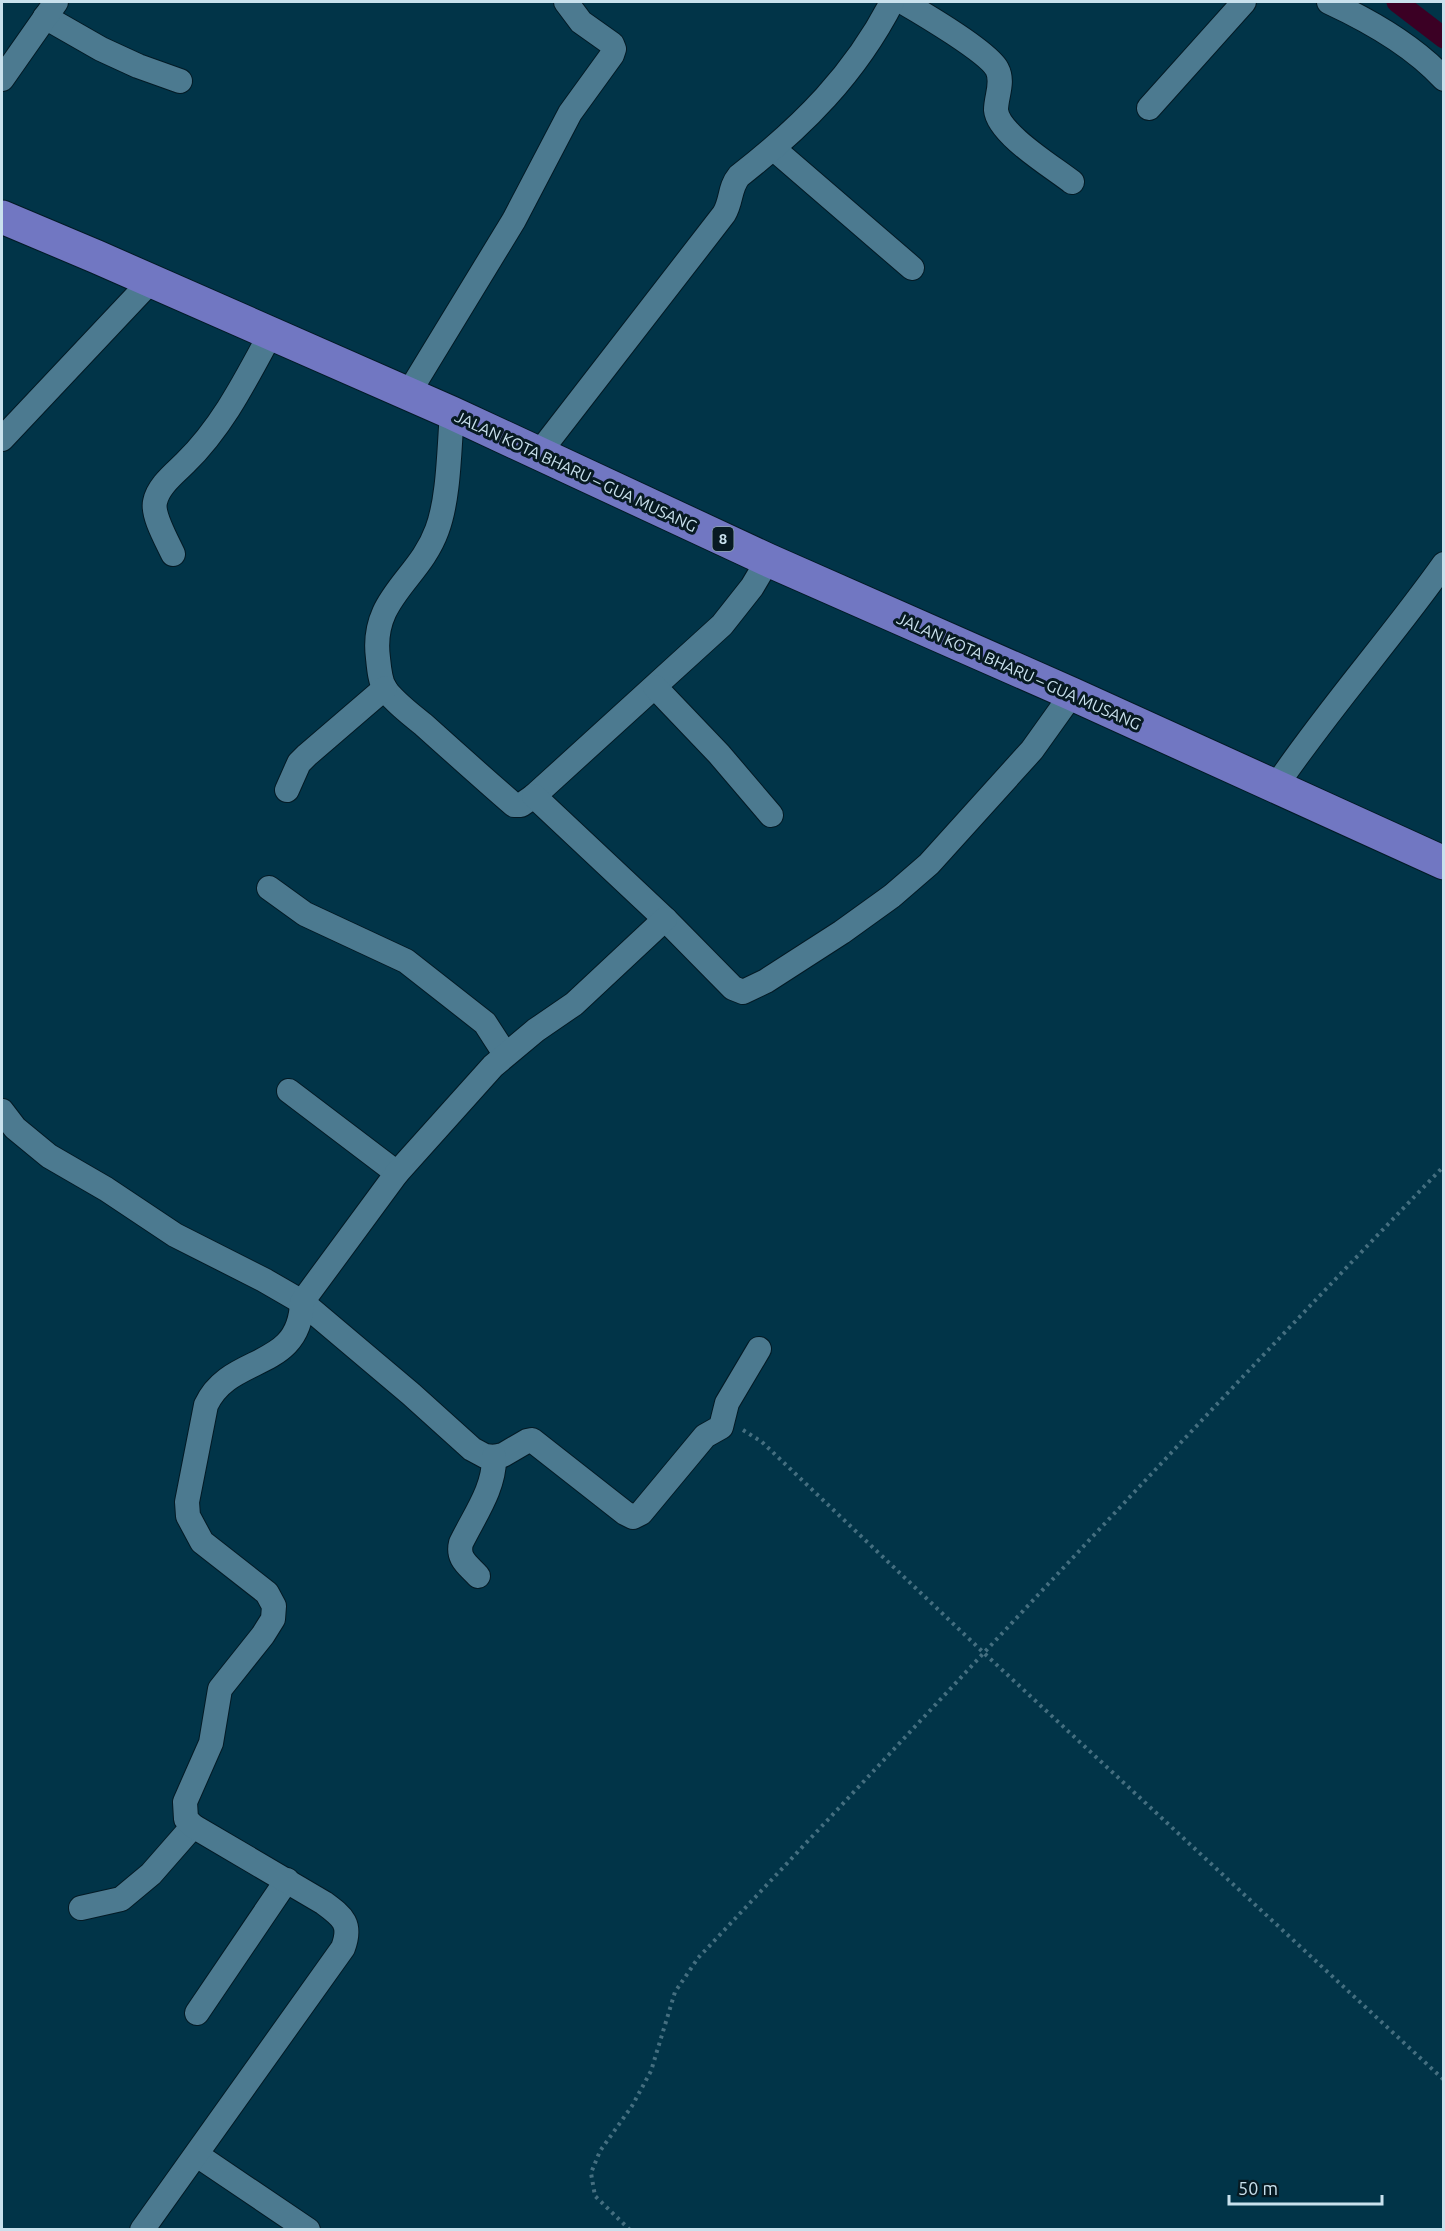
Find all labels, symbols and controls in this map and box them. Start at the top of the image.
street label: JALAN KOTA BHARU – GUA MUSANG [452,407,700,535]
road number: 8 [712,527,734,551]
street label: JALAN KOTA BHARU – GUA MUSANG [894,609,1144,733]
scale bar [1229,2168,1382,2206]
text: 50 m [1238,2178,1278,2198]

